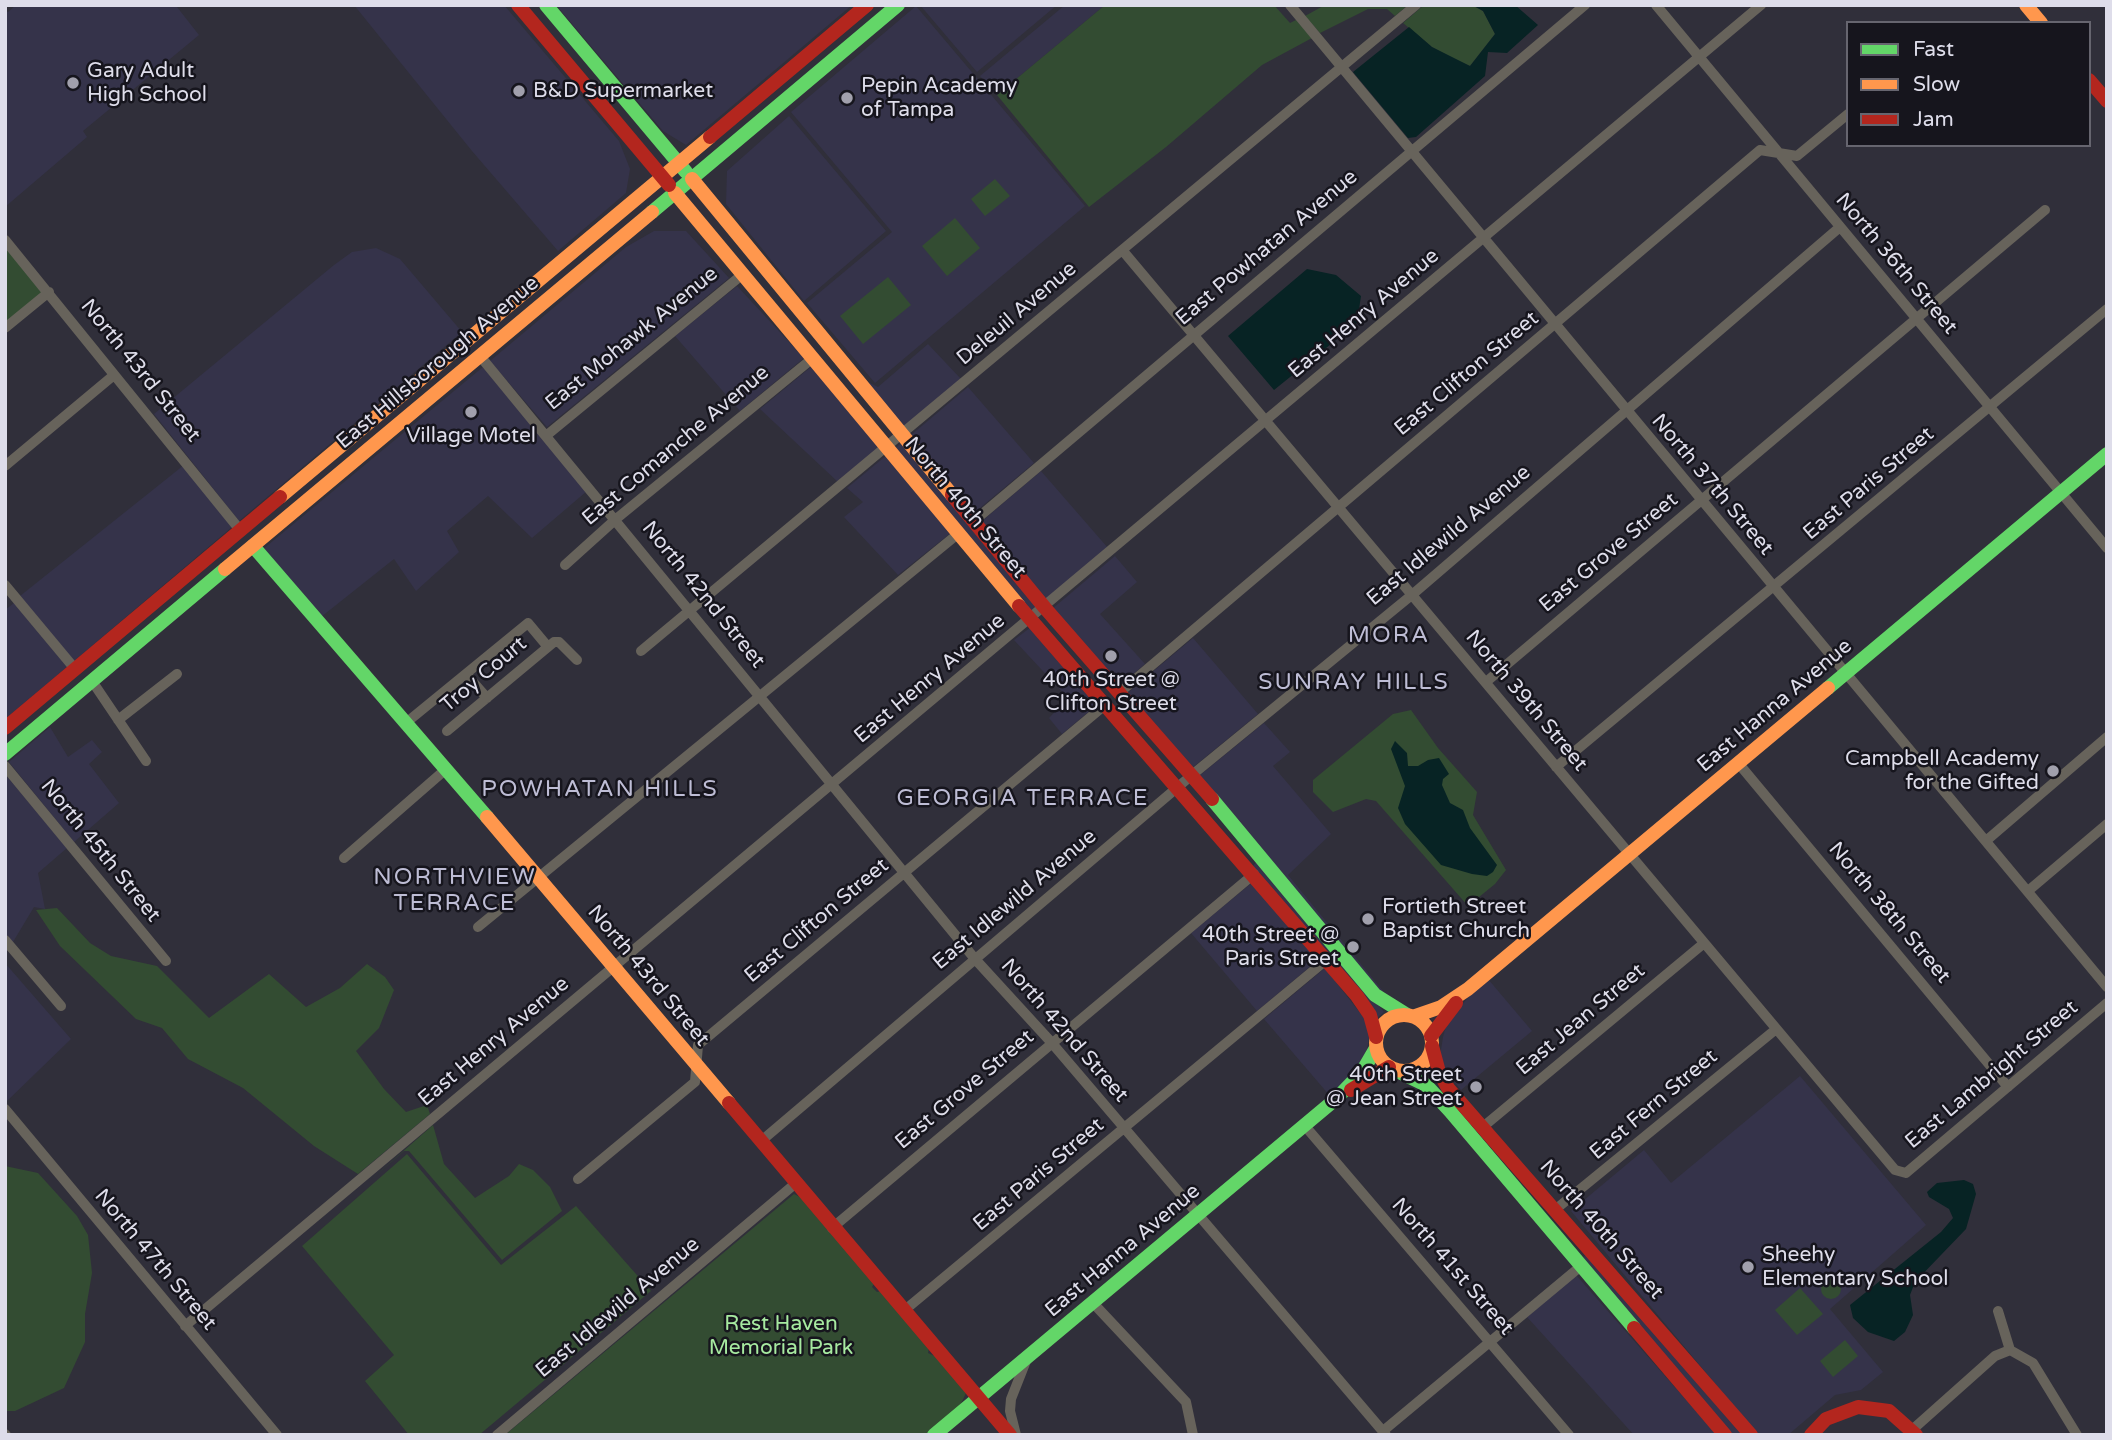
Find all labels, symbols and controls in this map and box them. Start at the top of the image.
legend [1846,21,2091,147]
text: Fast [1913,37,1954,62]
place label: Gary Adult High School [87,58,207,108]
text: Slow [1913,72,1960,97]
place label: Pepin Academy of Tampa [861,73,1017,123]
marker: Gary Adult High School [65,75,81,91]
place label: B&D Supermarket [533,78,713,104]
marker: B&D Supermarket [511,83,527,99]
marker: Pepin Academy of Tampa [839,90,855,106]
text: Jam [1913,107,1954,132]
street label: East Powhatan Avenue [1171,165,1363,331]
street label: North 36th Street [1830,188,1962,340]
street label: East Henry Avenue [1284,244,1444,384]
street label: Deleuil Avenue [952,257,1082,371]
street label: East Mohawk Avenue [541,262,723,416]
street label: East Hillsborough Avenue [332,271,544,455]
street label: North 43rd Street [75,294,205,448]
street label: East Clifton Street [1390,306,1544,442]
street label: East Comanche Avenue [578,361,774,531]
marker: Village Motel [463,404,479,420]
street label: North 37th Street [1646,409,1778,561]
street label: East Paris Street [1799,422,1939,546]
place label: Village Motel [406,423,536,449]
street label: North 40th Street [899,432,1031,584]
street label: East Idlewild Avenue [1362,460,1536,612]
street label: East Grove Street [1535,488,1683,618]
street label: North 42nd Street [636,517,770,673]
street label: East Henry Avenue [850,609,1010,749]
district label: MORA [1348,622,1430,650]
street label: North 39th Street [1460,625,1592,777]
street label: Troy Court [436,632,532,718]
street label: East Hanna Avenue [1693,634,1857,778]
marker: 40th Street @ Clifton Street [1103,648,1119,664]
place label: 40th Street @ Clifton Street [1043,667,1179,717]
district label: SUNRAY HILLS [1260,669,1448,697]
place label: Campbell Academy for the Gifted [1845,746,2039,796]
marker: Campbell Academy for the Gifted [2045,763,2061,779]
street label: North 45th Street [35,775,165,927]
district label: POWHATAN HILLS [483,776,717,804]
district label: GEORGIA TERRACE [898,785,1148,813]
street label: East Idlewild Avenue [928,824,1102,976]
street label: North 38th Street [1823,837,1955,989]
street label: East Clifton Street [740,853,894,989]
district label: NORTHVIEW TERRACE [374,864,536,918]
place label: Fortieth Street Baptist Church [1382,894,1530,944]
street label: North 43rd Street [582,900,714,1052]
marker: Fortieth Street Baptist Church [1360,911,1376,927]
place label: 40th Street @ Paris Street [1202,922,1339,972]
marker: 40th Street @ Paris Street [1345,939,1361,955]
street label: North 42nd Street [995,954,1133,1108]
street label: East Jean Street [1512,959,1650,1081]
street label: East Henry Avenue [414,972,574,1112]
street label: East Lambright Street [1901,995,2083,1155]
street label: East Grove Street [891,1025,1039,1155]
street label: East Fern Street [1585,1044,1723,1166]
place label: 40th Street @ Jean Street [1326,1062,1462,1112]
marker: 40th Street @ Jean Street [1468,1079,1484,1095]
street label: East Paris Street [969,1113,1109,1237]
street label: North 40th Street [1534,1155,1668,1305]
street label: East Hanna Avenue [1041,1179,1205,1323]
street label: North 47th Street [89,1184,221,1336]
street label: North 41st Street [1386,1193,1518,1341]
street label: East Idlewild Avenue [531,1232,705,1384]
place label: Sheehy Elementary School [1762,1242,1949,1292]
marker: Sheehy Elementary School [1740,1259,1756,1275]
park label: Rest Haven Memorial Park [709,1311,853,1361]

